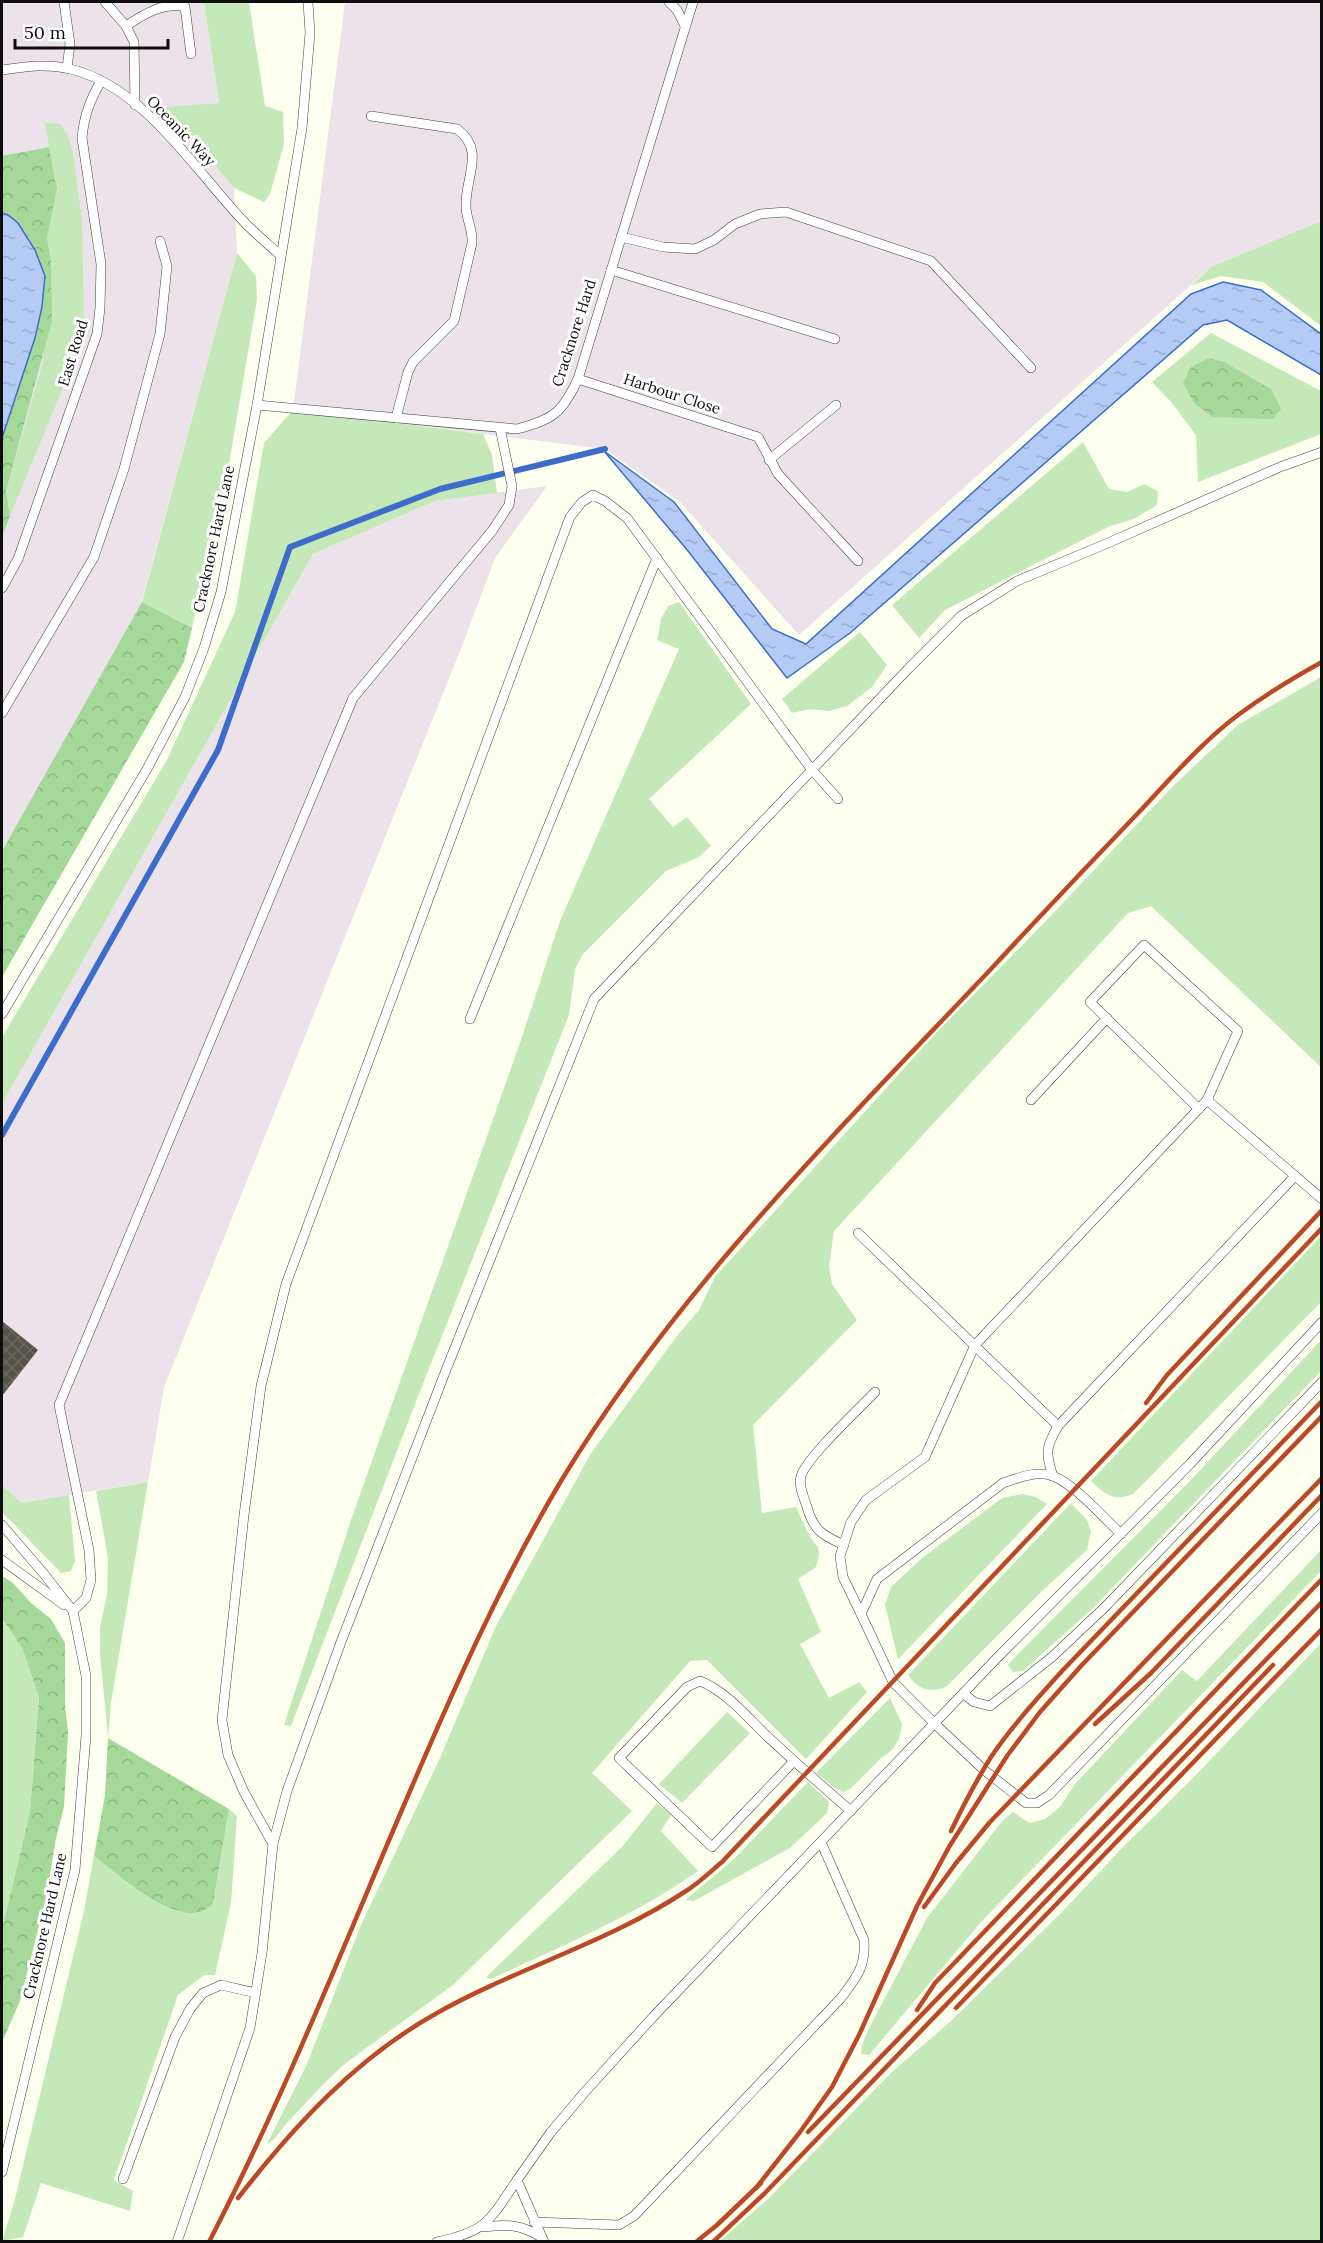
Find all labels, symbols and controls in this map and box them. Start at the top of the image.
scale bar [15,12,168,50]
text: 50 m [24,21,66,44]
street label: Oceanic Way [143,91,220,170]
street label: Cracknore Hard [547,277,600,389]
street label: East Road [53,317,92,388]
street label: Harbour Close [621,369,723,418]
street label: Cracknore Hard Lane [189,464,238,614]
street label: Cracknore Hard Lane [18,1851,71,2001]

